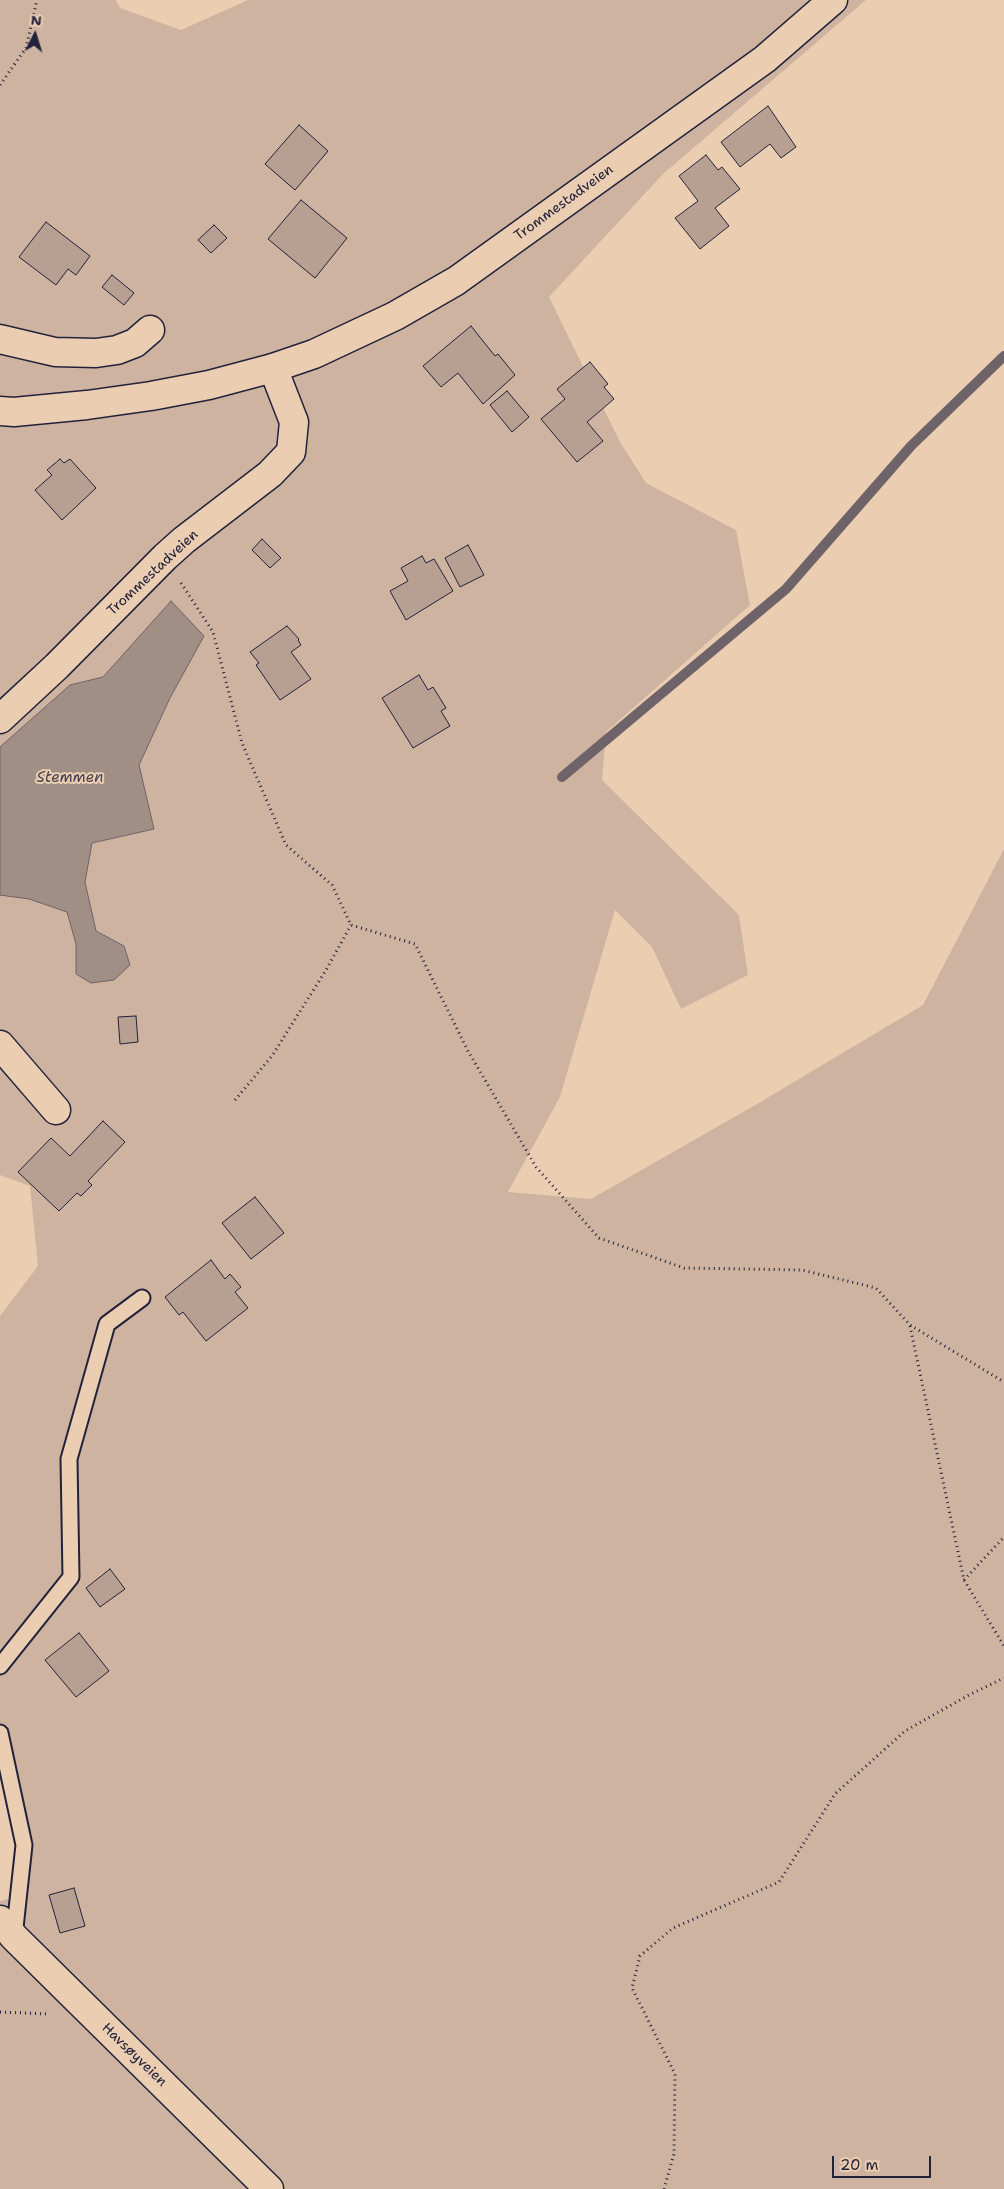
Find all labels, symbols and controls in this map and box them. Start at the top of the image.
north arrow [10,10,60,60]
text: N [30,11,43,30]
street label: Trommestadveien [511,161,617,245]
street label: Trommestadveien [104,527,202,619]
water label: Stemmen [37,769,103,787]
street label: Havsøyveien [98,2020,170,2090]
scale bar [834,2146,933,2178]
text: 20 m [840,2155,879,2175]

